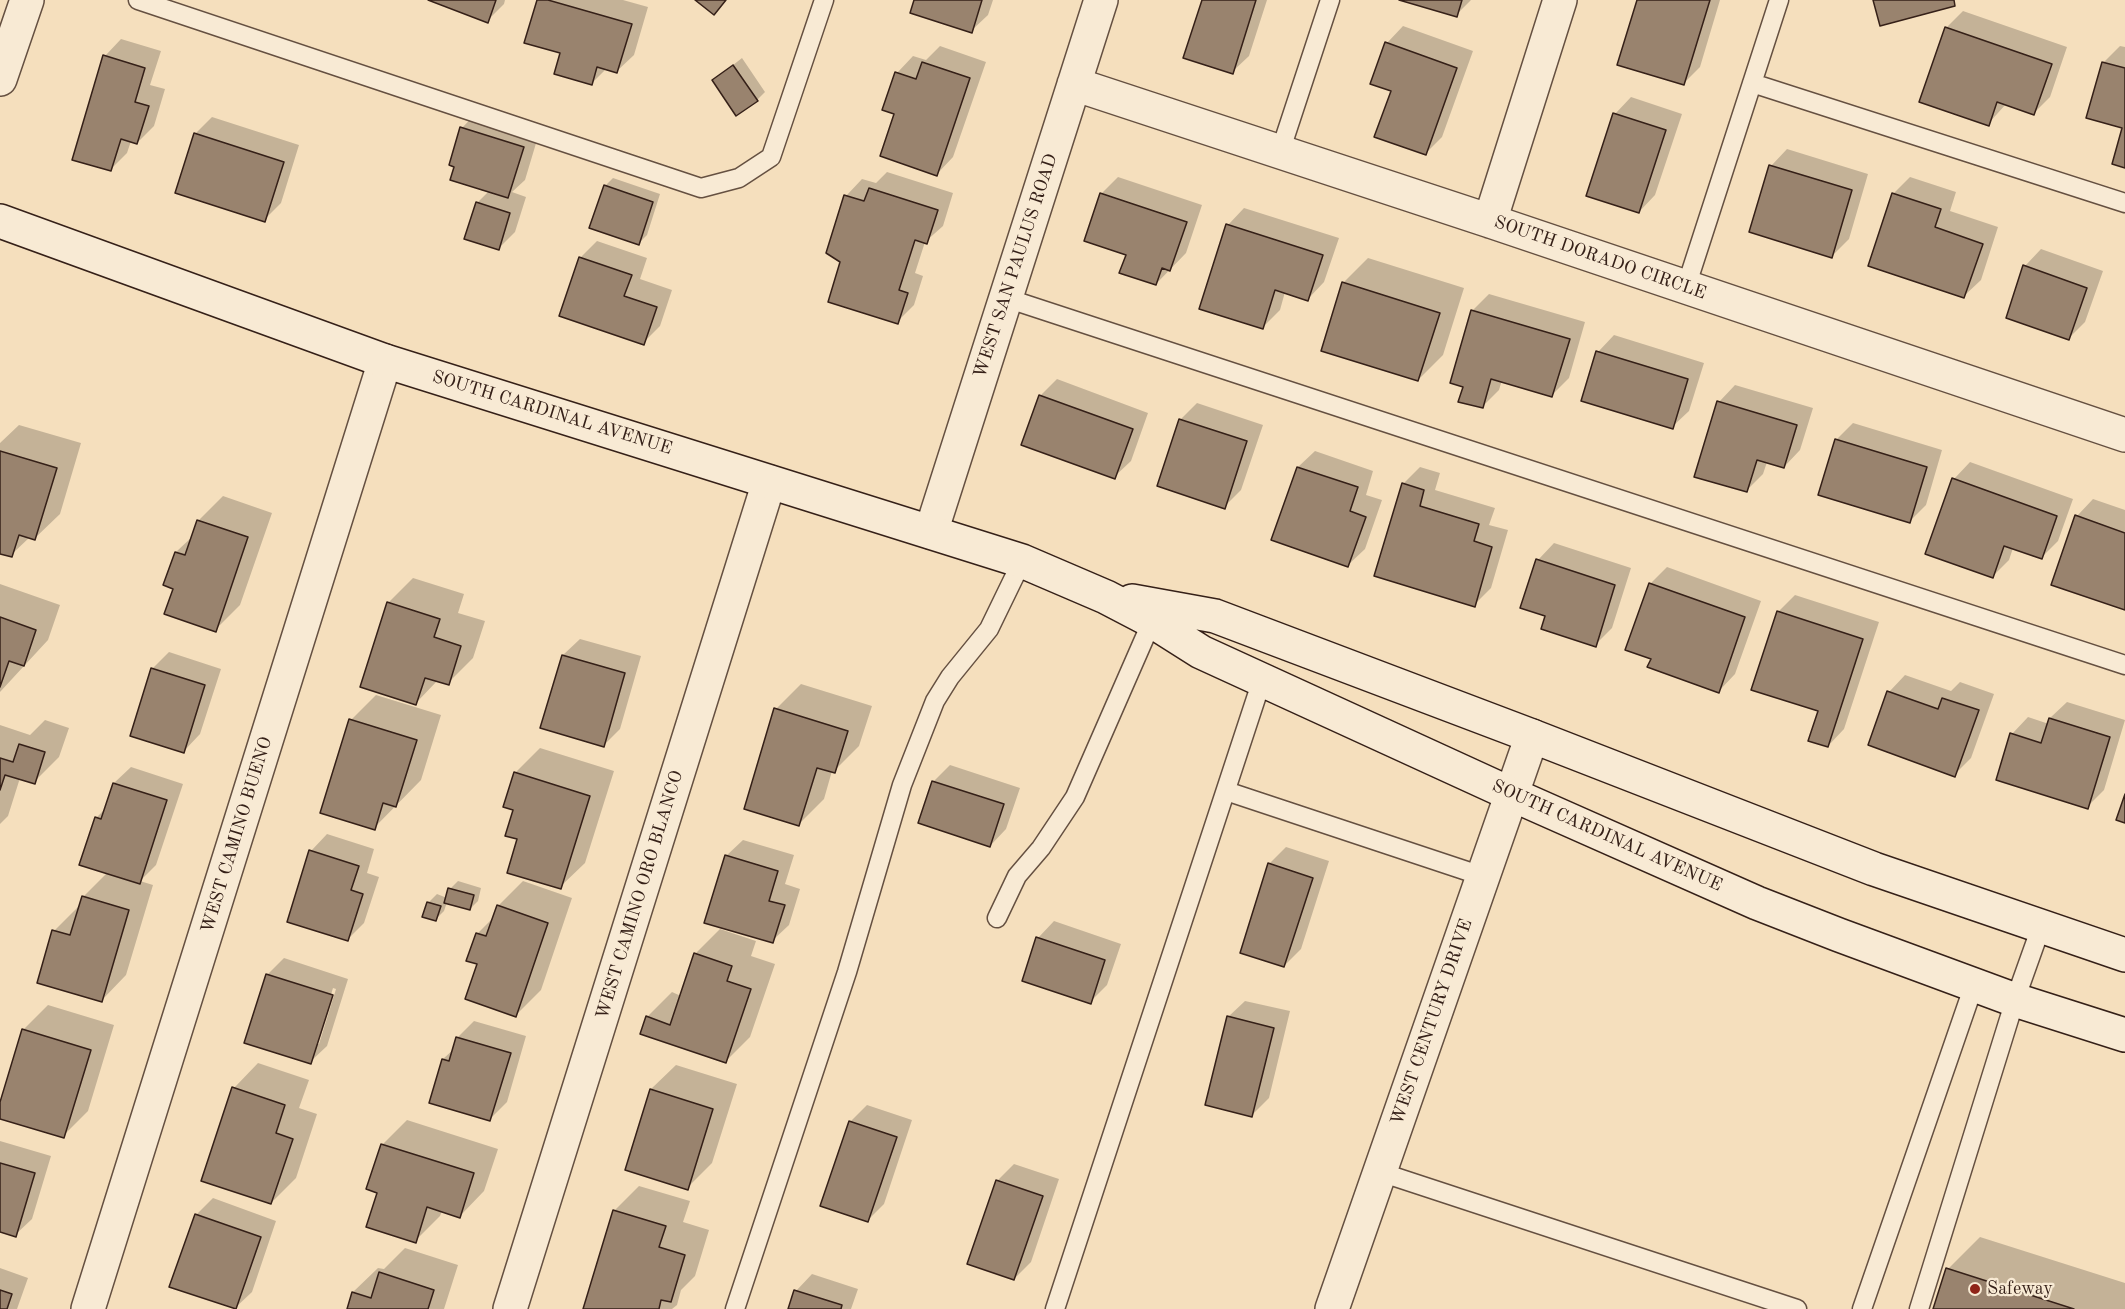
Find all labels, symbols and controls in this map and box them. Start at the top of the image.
street label: WEST SAN PAULUS ROAD [969,151,1063,381]
street label: SOUTH DORADO CIRCLE [1491,212,1709,304]
street label: SOUTH CARDINAL AVENUE [429,366,675,460]
street label: WEST CAMINO BUENO [197,734,277,936]
street label: WEST CAMINO ORO BLANCO [592,768,688,1022]
street label: SOUTH CARDINAL AVENUE [1488,775,1726,897]
street label: WEST CENTURY DRIVE [1387,916,1477,1128]
place label: Safeway [1987,1278,2053,1300]
marker: Safeway [1968,1282,1982,1296]

